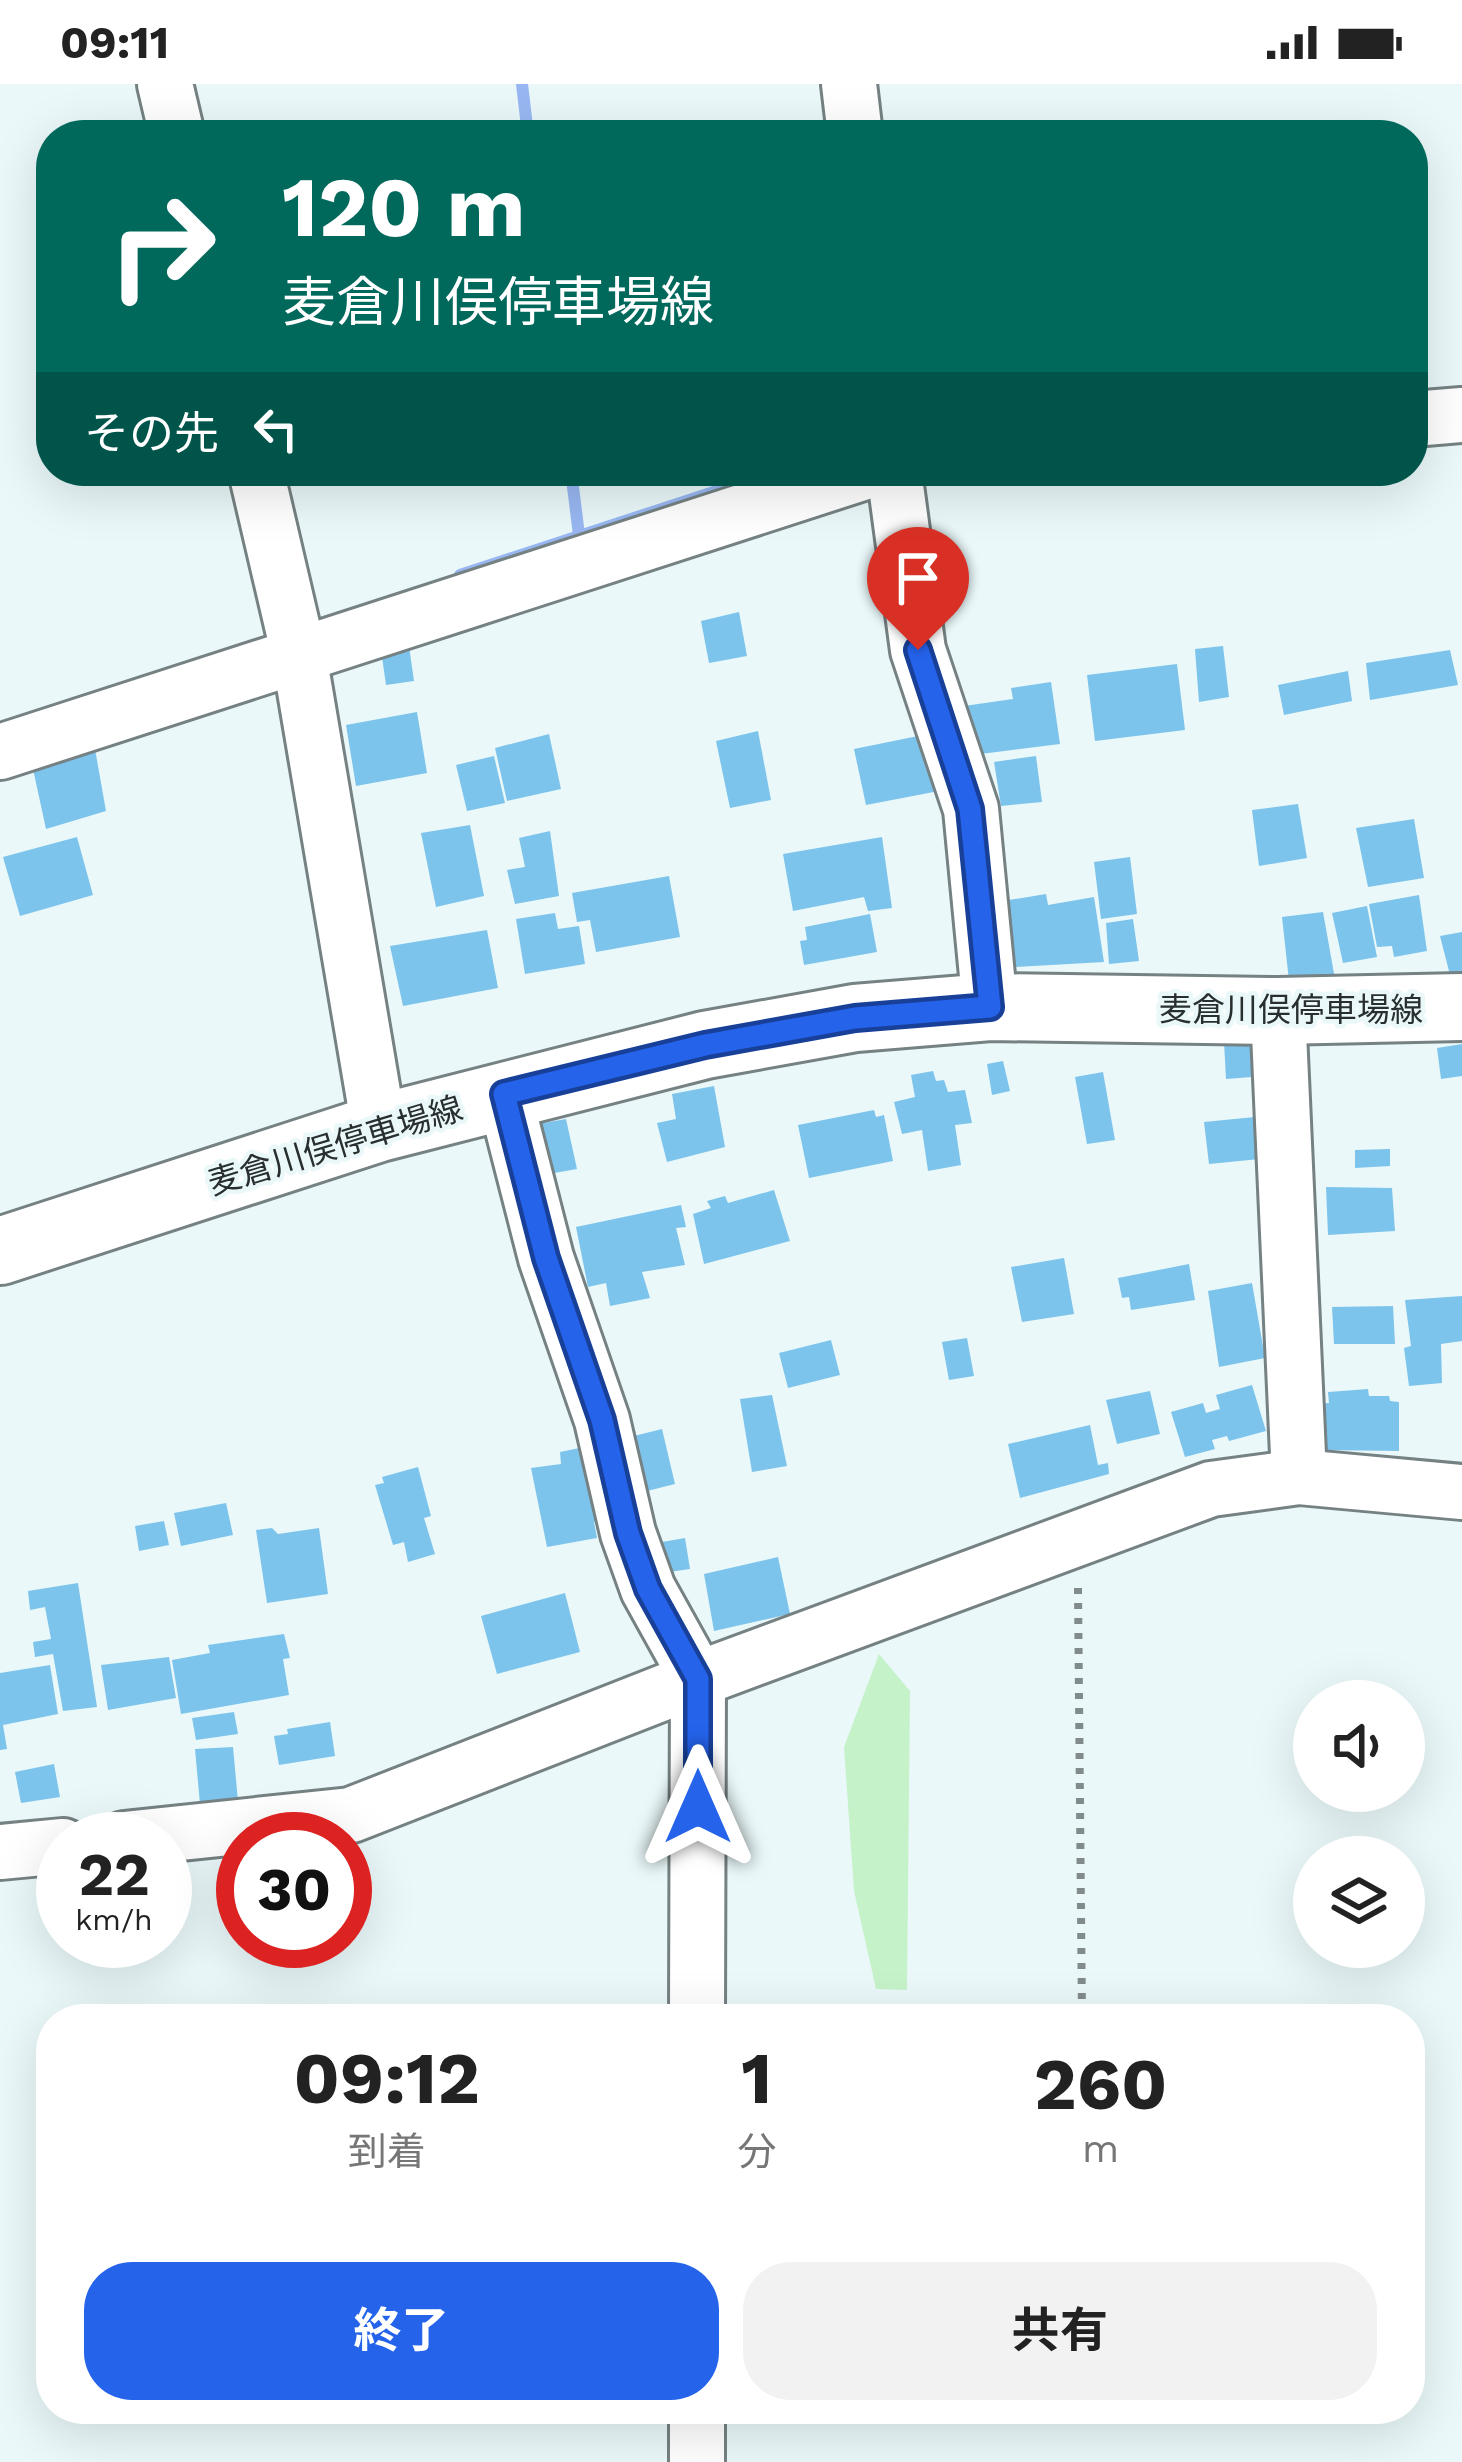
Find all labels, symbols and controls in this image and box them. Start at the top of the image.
text: 09:11 [60,16,169,69]
text: 120 m [282,158,525,256]
icon: right [84,168,240,324]
text: 麦倉川俣停車場線 [282,271,714,334]
icon: left [243,396,309,462]
text: その先 [84,407,219,460]
pin [867,527,969,650]
icon: arrive [885,545,951,611]
street label: 麦倉川俣停車場線 [1159,990,1423,1029]
street label: 麦倉川俣停車場線 [203,1088,467,1203]
map controls [1293,1680,1425,1968]
button: sound [1293,1680,1425,1812]
position arrow [635,1744,761,1870]
speed limit sign: 30 [216,1812,372,1968]
button: layers [1293,1836,1425,1968]
text: 22 [78,1839,150,1910]
text: km/h [75,1902,153,1937]
text: 09:12 [293,2036,480,2120]
text: 1 [741,2036,772,2120]
text: 260 [1034,2042,1167,2126]
text: m [1082,2126,1119,2171]
text: 到着 [348,2129,426,2174]
text: 分 [737,2129,776,2174]
button: 終了 [84,2262,719,2400]
button: 共有 [743,2262,1377,2400]

